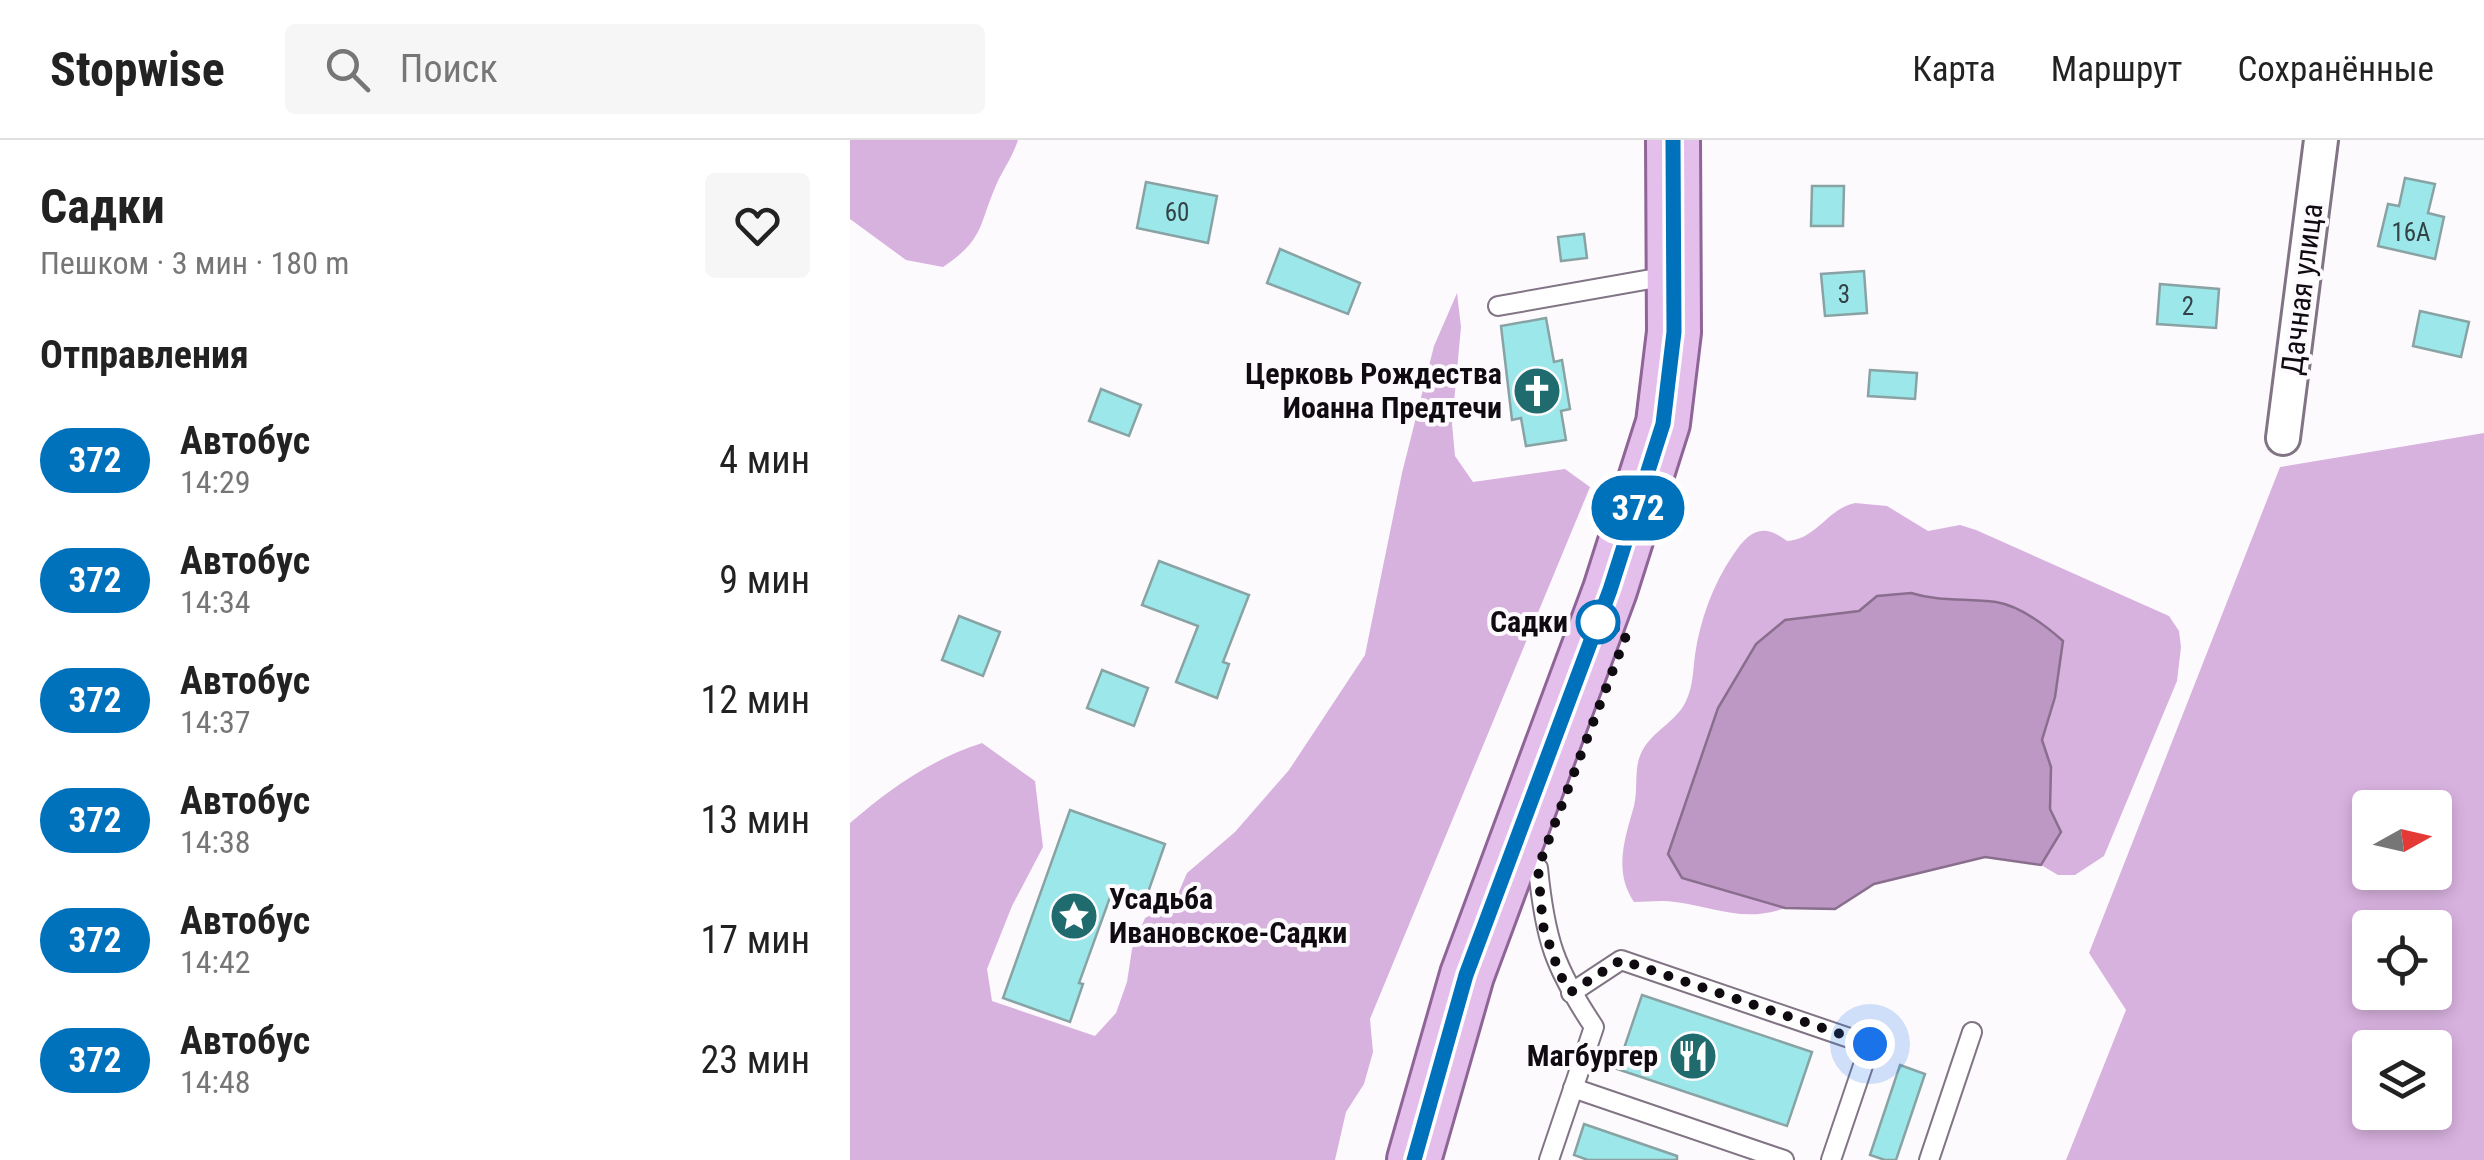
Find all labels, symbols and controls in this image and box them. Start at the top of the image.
search box [285,24,985,114]
text: Stopwise [50,41,225,98]
icon: search [320,42,375,97]
text: Поиск [400,47,498,91]
text: Карта [1912,49,1996,90]
text: Маршрут [2051,49,2183,90]
text: Сохранённые [2238,49,2434,90]
button: heart [705,173,810,278]
text: Садки [40,178,165,235]
house number: 60 [1165,198,1189,227]
street label: Дачная улица [2274,201,2329,377]
house number: 16А [2391,218,2431,247]
text: Пешком · 3 мин · 180 m [40,244,349,282]
house number: 3 [1838,280,1850,309]
house number: 2 [2182,292,2194,321]
text: Отправления [40,333,249,377]
place label: Церковь Рождества Иоанна Предтечи [1245,356,1502,425]
church icon: Церковь Рождества Иоанна Предтечи [1511,365,1563,417]
text: Автобус [180,419,310,463]
text: 4 мин [719,438,810,482]
text: 372 [68,440,122,481]
text: 14:29 [180,463,251,501]
line badge: 372 [1580,476,1696,540]
text: 372 [1611,488,1665,529]
text: Автобус [180,539,310,583]
text: 9 мин [719,558,810,602]
text: 372 [68,560,122,601]
text: 14:34 [180,583,251,621]
marker: Садки [1577,601,1619,643]
place label: Садки [1490,604,1568,639]
text: Автобус [180,659,310,703]
text: 12 мин [701,678,810,722]
text: 372 [68,680,122,721]
text: 14:37 [180,703,251,741]
text: Автобус [180,779,310,823]
north arrow [2352,790,2452,890]
map controls [2352,790,2452,1130]
text: 13 мин [701,798,810,842]
text: 372 [68,800,122,841]
text: 14:38 [180,823,251,861]
place label: Усадьба Ивановское-Садки [1109,881,1347,950]
place icon: Усадьба Ивановское-Садки [1048,890,1100,942]
text: Автобус [180,899,310,943]
button: locate [2352,910,2452,1010]
text: 17 мин [701,918,810,962]
text: 372 [68,920,122,961]
text: 14:42 [180,943,251,981]
text: Автобус [180,1019,310,1063]
your location [1845,1019,1895,1069]
restaurant icon: Магбургер [1667,1030,1719,1082]
button: layers [2352,1030,2452,1130]
text: 23 мин [701,1038,810,1082]
place label: Магбургер [1527,1038,1658,1073]
text: 372 [68,1040,122,1081]
text: 14:48 [180,1063,251,1101]

